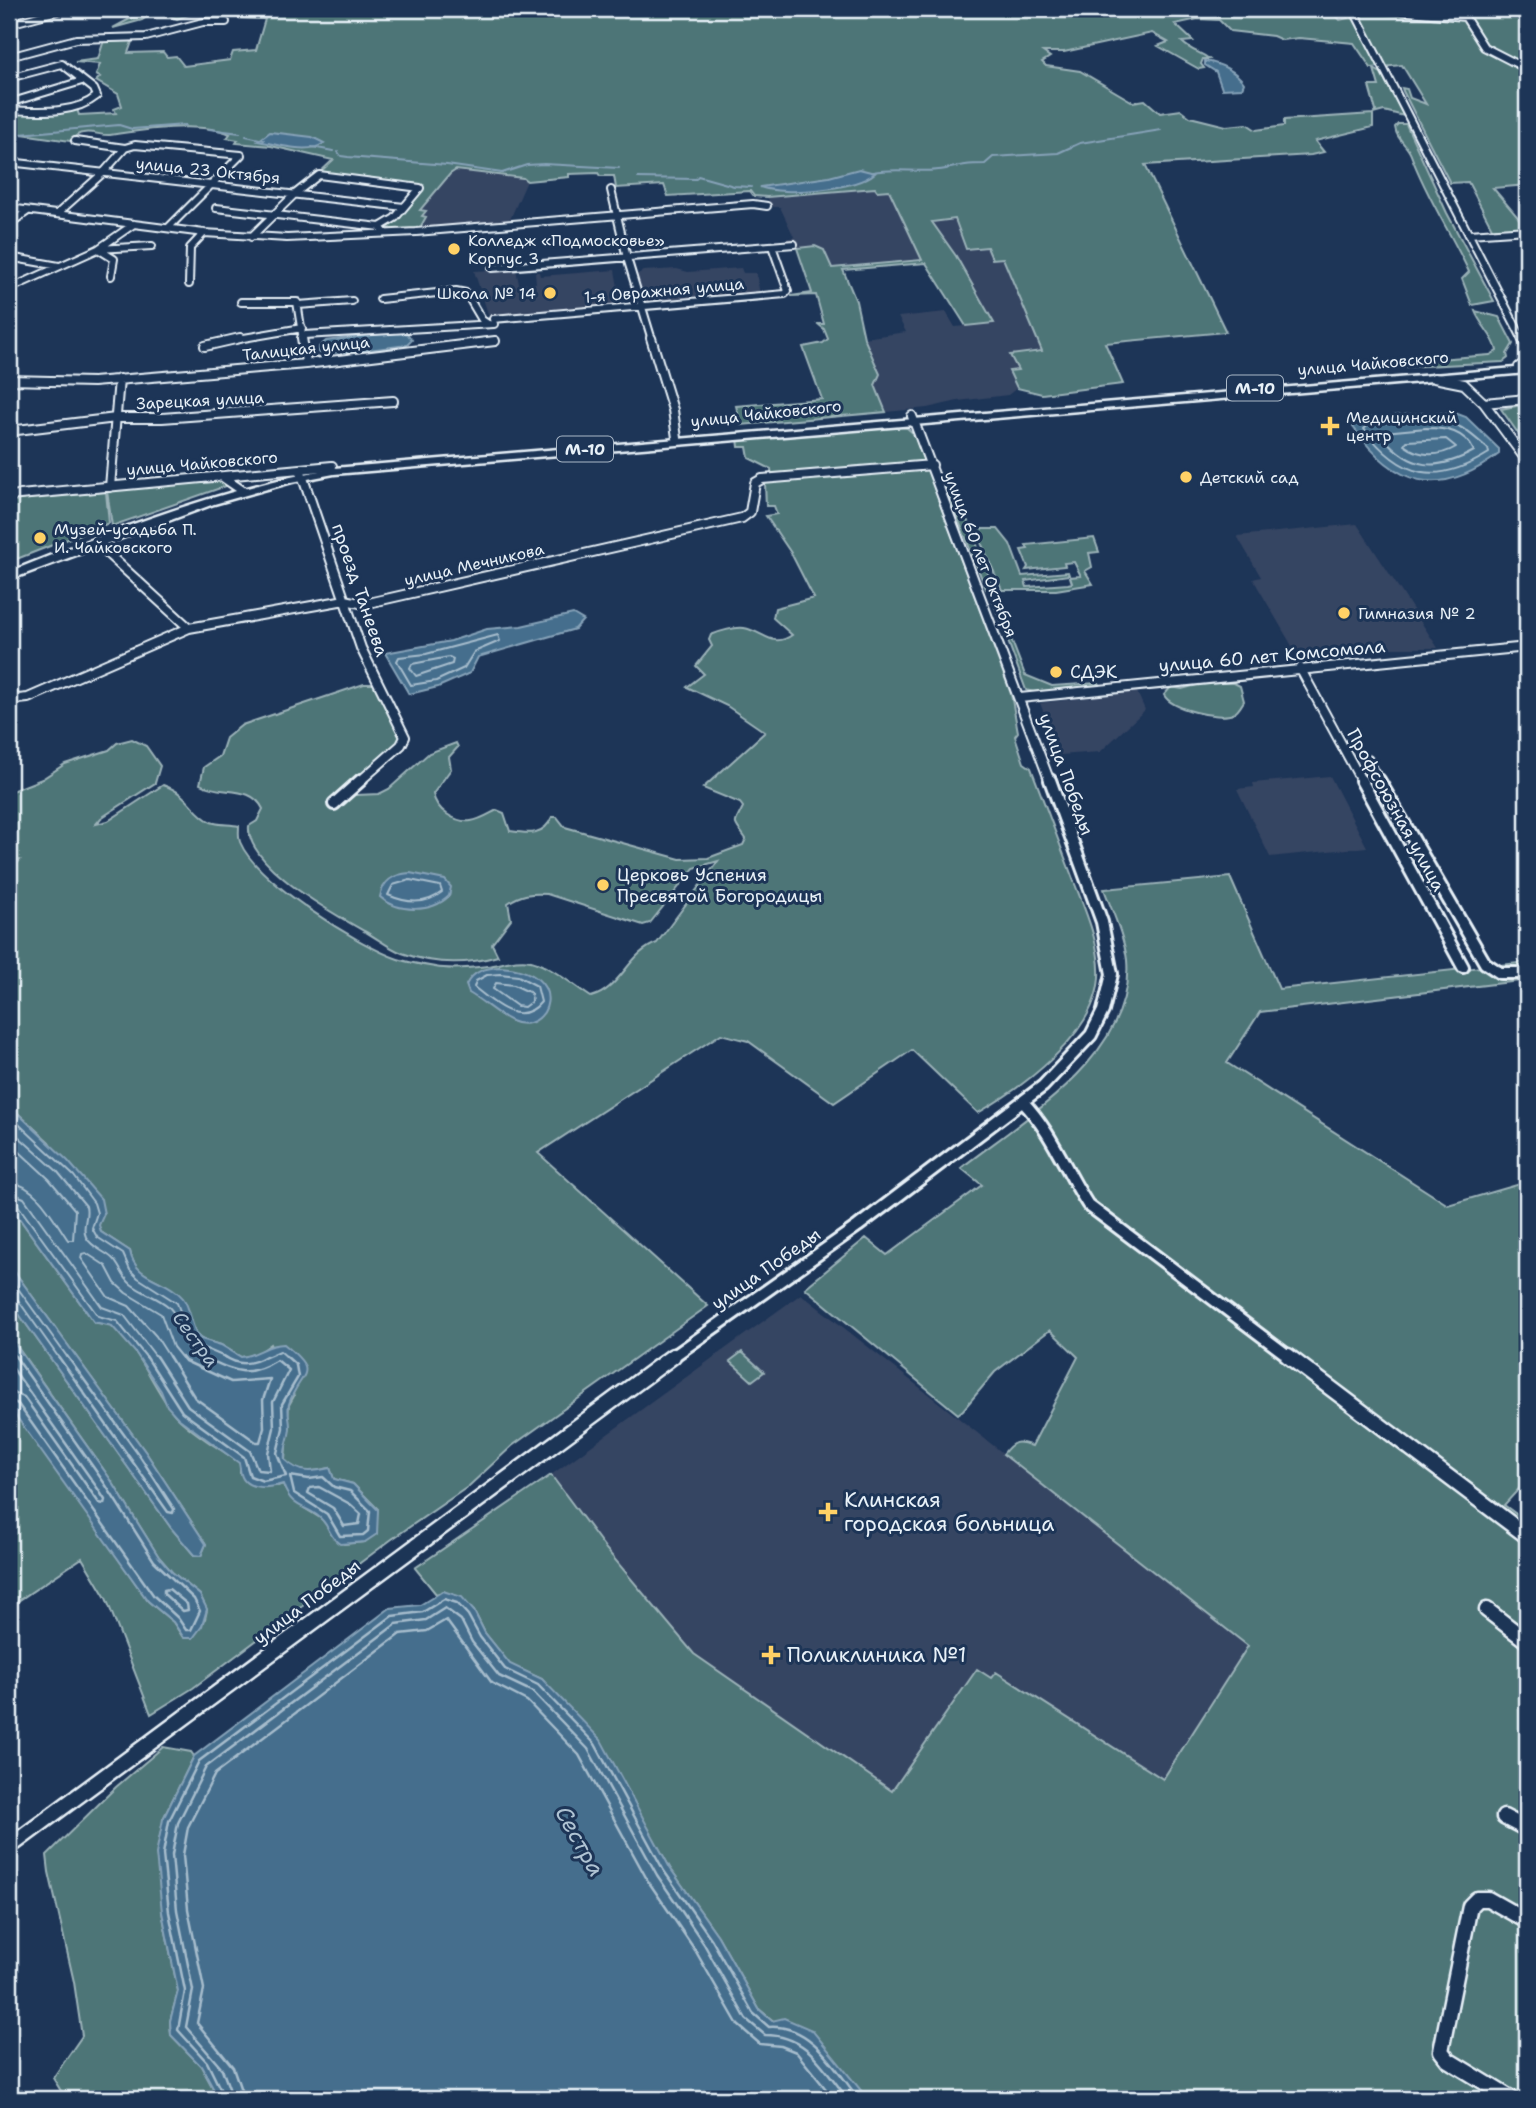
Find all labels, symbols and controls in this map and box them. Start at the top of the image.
street label: улица 23 Октября [135,152,281,189]
place label: Колледж «Подмосковье» Корпус 3 [468,230,665,269]
marker: Колледж «Подмосковье» Корпус 3 [446,241,462,257]
street label: 1-я Овражная улица [583,273,745,308]
place label: Школа № 14 [437,283,536,304]
marker: Школа № 14 [542,285,558,301]
street label: Талицкая улица [241,331,371,366]
street label: улица Чайковского [1297,346,1449,381]
road number: М-10 [1227,376,1283,400]
street label: Зарецкая улица [136,387,265,414]
street label: улица Чайковского [690,395,843,432]
place label: Медицинский центр [1346,407,1457,446]
marker: Медицинский центр [1320,416,1340,436]
road number: М-10 [557,436,613,462]
street label: улица Чайковского [126,446,278,481]
place label: Детский сад [1200,467,1299,488]
street label: улица 60 лет Октября [939,468,1022,640]
marker: Детский сад [1178,469,1194,485]
place label: Музей-усадьба П. И. Чайковского [54,519,197,558]
street label: проезд Танеева [326,520,394,660]
marker: Музей-усадьба П. И. Чайковского [32,530,48,546]
street label: улица Мечникова [402,538,546,591]
place label: Гимназия № 2 [1358,603,1476,624]
marker: Гимназия № 2 [1336,605,1352,621]
street label: улица 60 лет Комсомола [1158,634,1386,678]
place label: СДЭК [1070,660,1118,684]
marker: СДЭК [1048,664,1064,680]
street label: улица Победы [1033,710,1099,838]
street label: Профсоюзная улица [1341,724,1451,896]
place label: Церковь Успения Пресвятой Богородицы [617,863,822,908]
marker: Церковь Успения Пресвятой Богородицы [595,877,611,893]
street label: улица Победы [707,1222,825,1316]
water label: Сестра [167,1306,224,1372]
place label: Клинская городская больница [844,1486,1054,1538]
marker: Клинская городская больница [818,1502,838,1522]
street label: улица Победы [249,1554,365,1650]
place label: Поликлиника №1 [787,1641,966,1669]
marker: Поликлиника №1 [761,1645,781,1665]
water label: Сестра [548,1800,612,1882]

